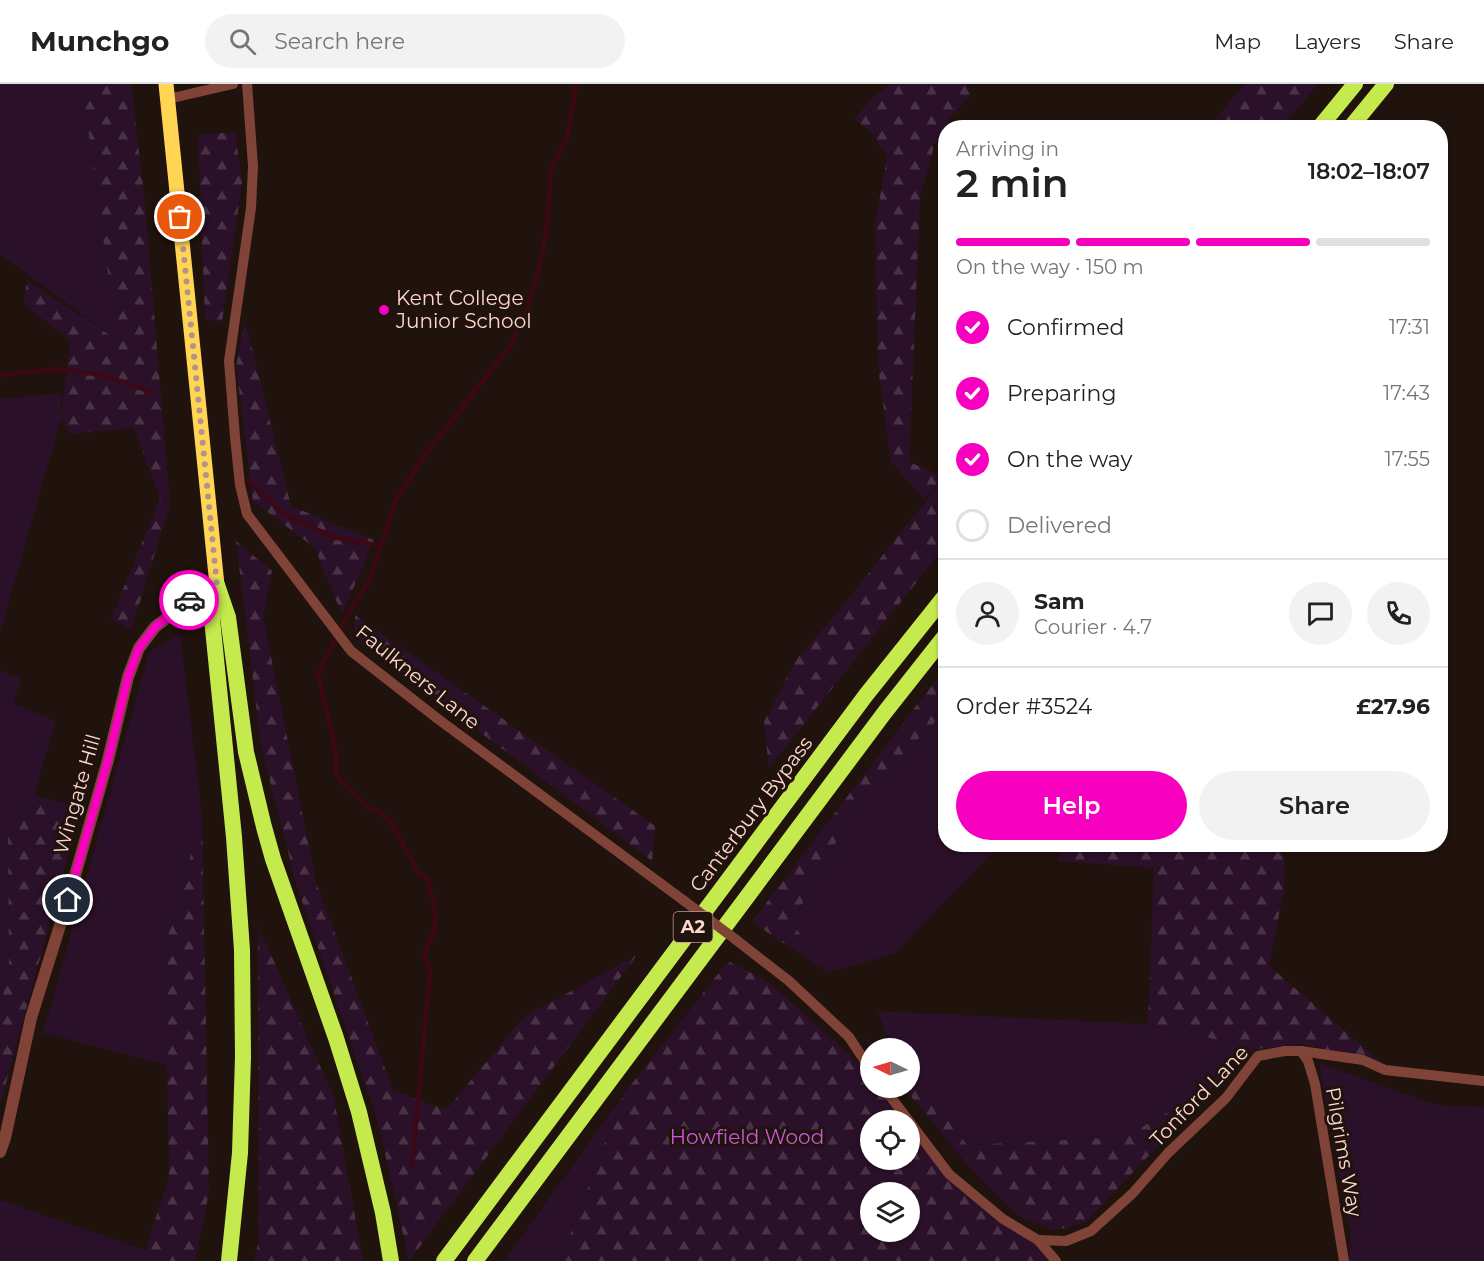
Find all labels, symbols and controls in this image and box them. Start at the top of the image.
search box [205,14,625,68]
text: Munchgo [30,24,169,58]
icon: search [226,25,259,58]
text: Search here [274,28,405,55]
text: Map [1214,29,1261,54]
text: Layers [1294,29,1361,54]
text: Share [1394,29,1454,54]
text: Arriving in [956,137,1059,161]
text: 18:02–18:07 [1308,158,1430,185]
text: 2 min [956,159,1069,207]
pin [154,191,205,242]
icon: bag [163,200,196,233]
text: On the way · 150 m [956,255,1144,279]
place label: Kent College Junior School [395,286,532,333]
marker: Kent College Junior School [377,303,391,317]
icon: check [956,311,989,344]
text: Confirmed [1007,314,1124,341]
text: 17:31 [1389,315,1430,339]
icon: check [956,377,989,410]
text: Preparing [1007,380,1116,407]
text: 17:43 [1383,381,1430,405]
icon: check [956,443,989,476]
text: On the way [1007,446,1132,473]
text: 17:55 [1385,447,1430,471]
text: Delivered [1007,512,1112,539]
courier [159,570,219,630]
button: person [956,582,1019,645]
button: chat [1289,582,1352,645]
button: phone [1367,582,1430,645]
icon: car [173,584,206,617]
text: Sam [1034,588,1085,615]
text: Courier · 4.7 [1034,615,1152,639]
street label: Faulkners Lane [351,620,485,734]
text: Order #3524 [956,693,1092,720]
text: £27.96 [1356,693,1430,720]
street label: Wingate Hill [48,731,106,857]
street label: Canterbury Bypass [685,731,818,897]
button: Help [956,771,1187,840]
button: Share [1199,771,1430,840]
pin [42,874,93,925]
icon: home [51,883,84,916]
road number: A2 [674,912,712,942]
north arrow [860,1038,920,1098]
map controls [860,1038,920,1242]
street label: Tonford Lane [1145,1040,1253,1152]
street label: Pilgrims Way [1321,1085,1367,1219]
button: locate [860,1110,920,1170]
park label: Howfield Wood [670,1125,824,1149]
button: layers [860,1182,920,1242]

